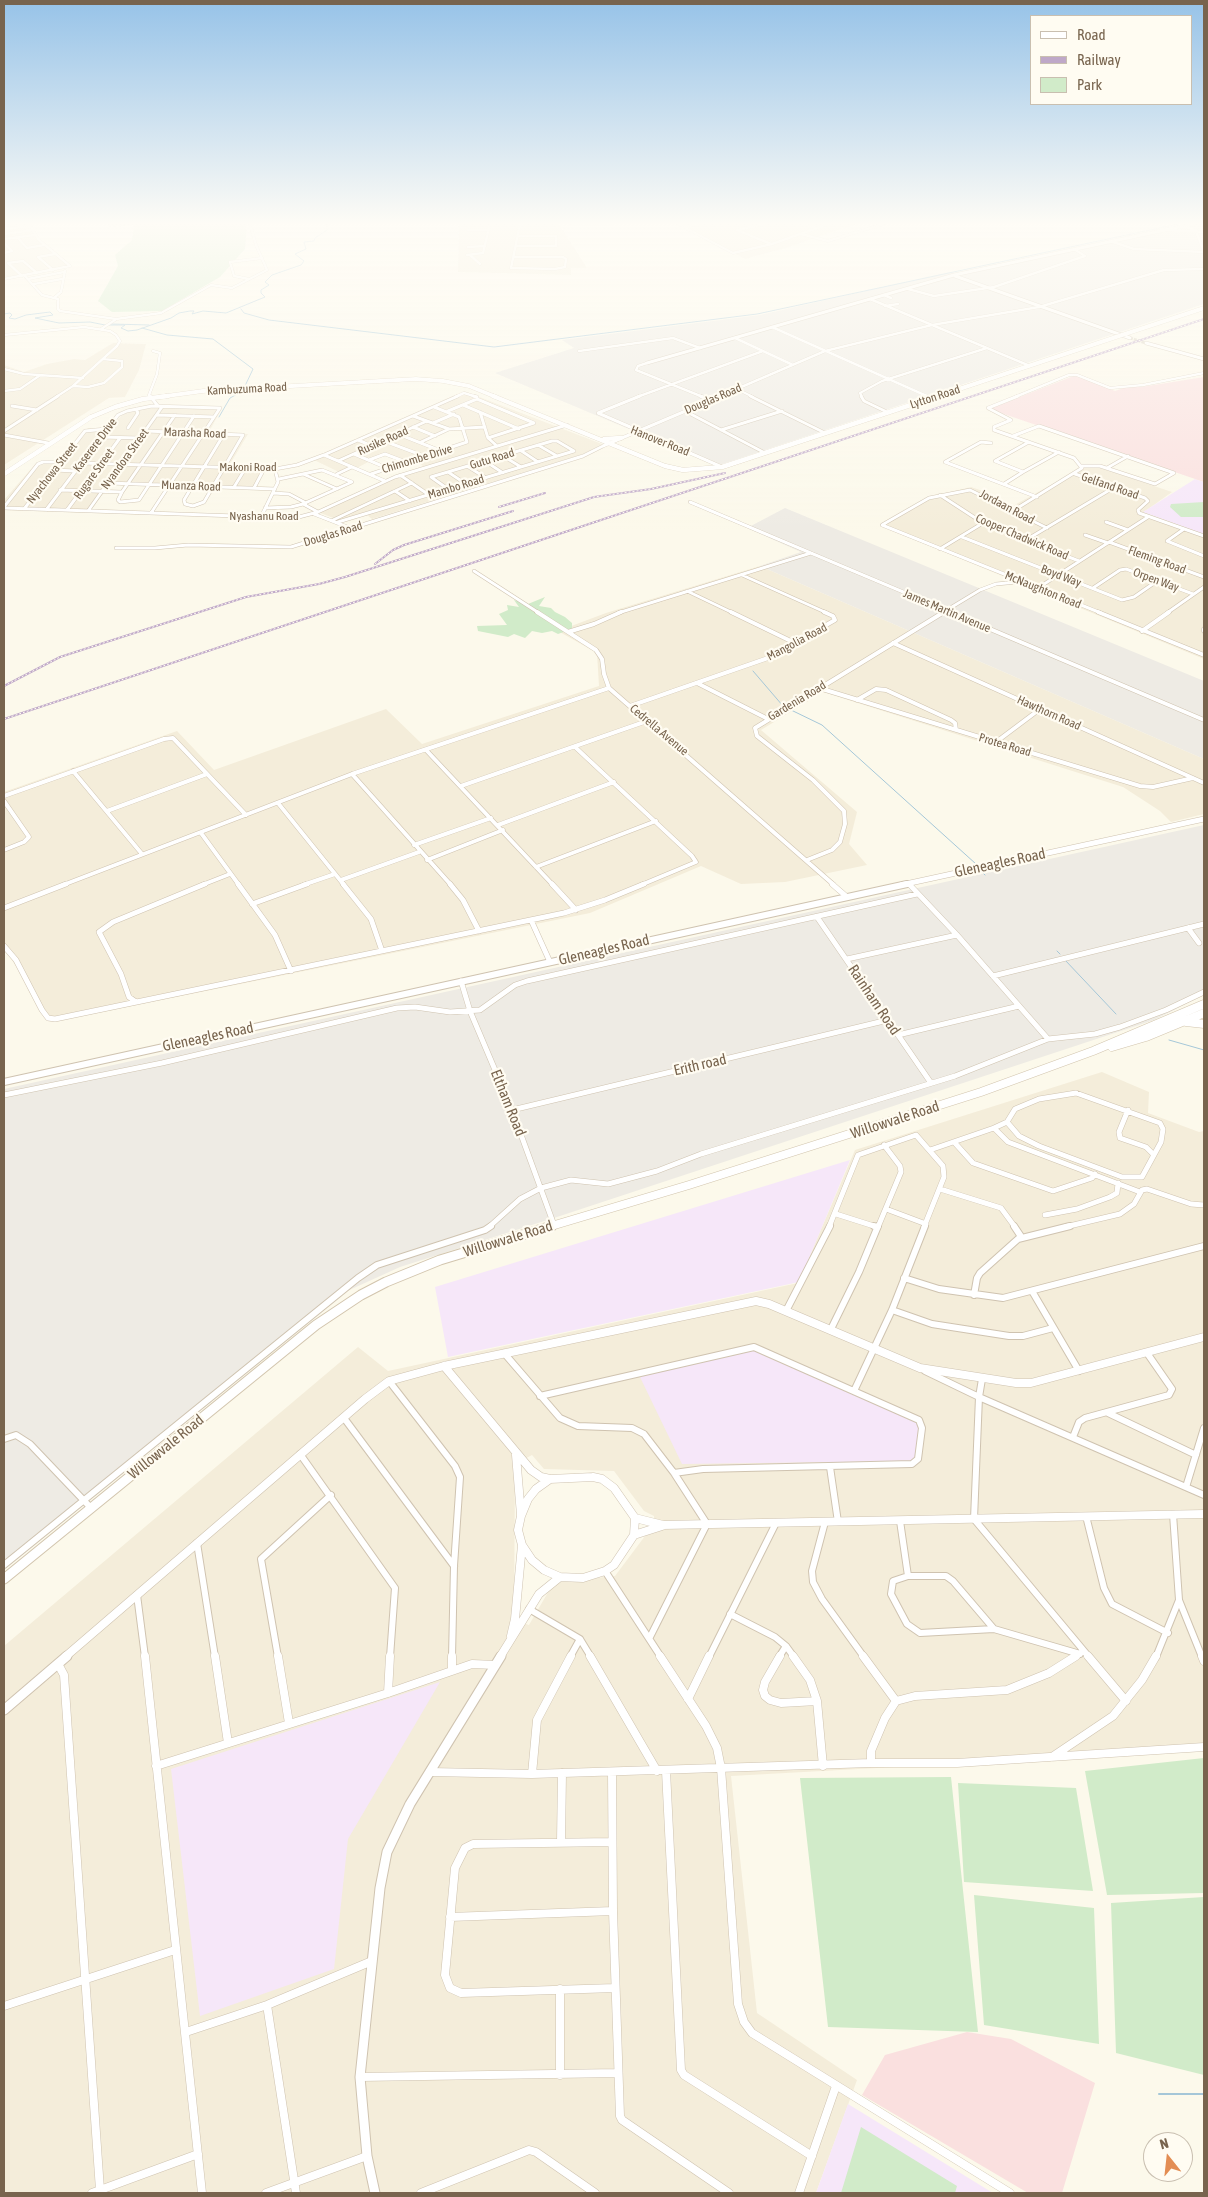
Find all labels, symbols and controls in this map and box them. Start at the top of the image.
legend [1030,15,1193,105]
text: Road [1077,26,1106,43]
text: Railway [1077,51,1121,68]
text: Park [1077,76,1102,93]
street label: Kambuzuma Road [207,380,287,398]
street label: Douglas Road [682,380,744,418]
street label: Lytton Road [908,382,962,412]
street label: Kaserere Drive [70,415,120,475]
street label: Rusike Road [355,423,411,459]
street label: Hanover Road [628,423,692,459]
street label: Marasha Road [163,425,227,441]
street label: Nyandora Street [98,426,152,492]
street label: Nyachowa Street [24,439,80,507]
street label: Chimombe Drive [380,441,454,477]
street label: Gutu Road [468,445,516,473]
street label: Rugare Street [71,446,117,502]
street label: Makoni Road [219,460,277,474]
street label: Gelfand Road [1079,469,1141,503]
street label: Mambo Road [426,472,486,502]
street label: Muanza Road [161,478,221,494]
street label: Jordaan Road [977,487,1037,527]
street label: Nyashanu Road [229,509,299,523]
street label: Cooper Chadwick Road [973,511,1071,563]
street label: Douglas Road [302,518,364,550]
street label: Fleming Road [1126,543,1188,577]
street label: Boyd Way [1039,562,1083,590]
street label: Orpen Way [1131,565,1181,595]
street label: McNaughton Road [1003,568,1083,612]
street label: James Martin Avenue [901,586,993,636]
street label: Mangolia Road [764,620,830,664]
street label: Gardenia Road [765,678,829,724]
street label: Hawthorn Road [1015,692,1083,734]
street label: Cedrella Avenue [627,701,691,759]
street label: Protea Road [977,730,1033,760]
street label: Gleneagles Road [953,845,1047,881]
street label: Gleneagles Road [557,931,651,969]
street label: Rainham Road [844,961,904,1039]
street label: Gleneagles Road [161,1019,255,1055]
street label: Erith road [672,1050,728,1080]
street label: Eltham Road [486,1067,530,1139]
street label: Willowvale Road [848,1097,942,1143]
street label: Willowvale Road [461,1217,555,1261]
street label: Willowvale Road [124,1411,208,1483]
north arrow [1143,2132,1193,2182]
text: N [1158,2135,1170,2152]

